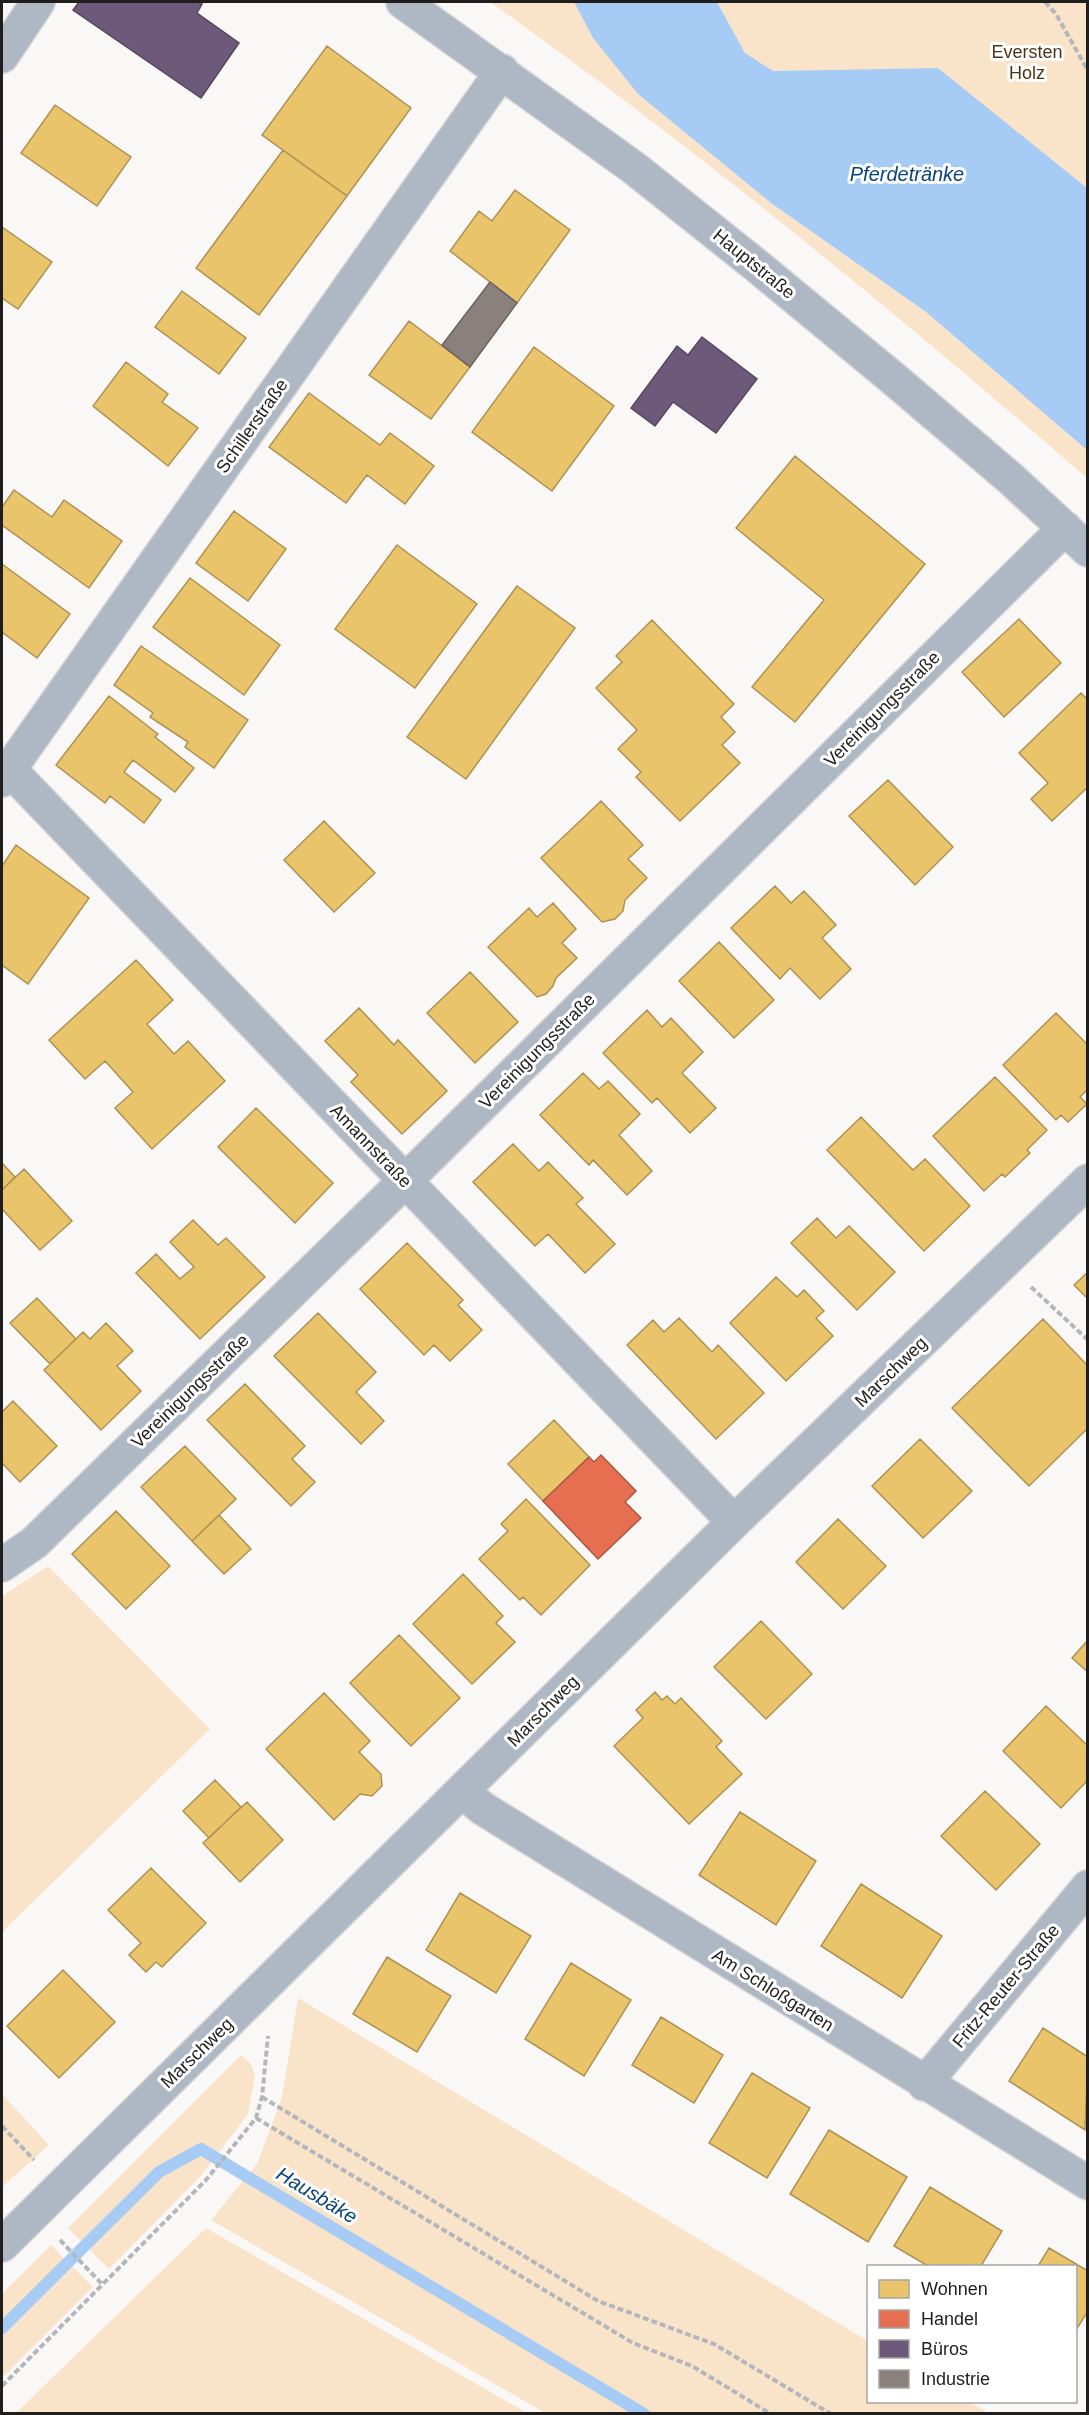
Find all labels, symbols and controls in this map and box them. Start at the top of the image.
park label: Eversten Holz [991,42,1063,83]
water label: Pferdetränke [850,163,964,185]
street label: Hauptstraße [709,225,799,303]
street label: Schillerstraße [212,375,292,477]
street label: Vereinigungsstraße [820,647,944,771]
street label: Vereinigungsstraße [475,989,599,1113]
street label: Amannstraße [326,1100,416,1192]
street label: Vereinigungsstraße [127,1330,253,1452]
street label: Marschweg [851,1333,931,1411]
street label: Marschweg [503,1671,583,1751]
street label: Fritz-Reuter-Straße [949,1920,1063,2052]
street label: Am Schloßgarten [709,1945,837,2035]
street label: Marschweg [157,2014,237,2092]
water label: Hausbäke [273,2162,361,2228]
legend [867,2265,1077,2403]
text: Wohnen [921,2279,988,2299]
text: Handel [921,2309,978,2329]
text: Büros [921,2339,968,2359]
text: Industrie [921,2369,990,2389]

